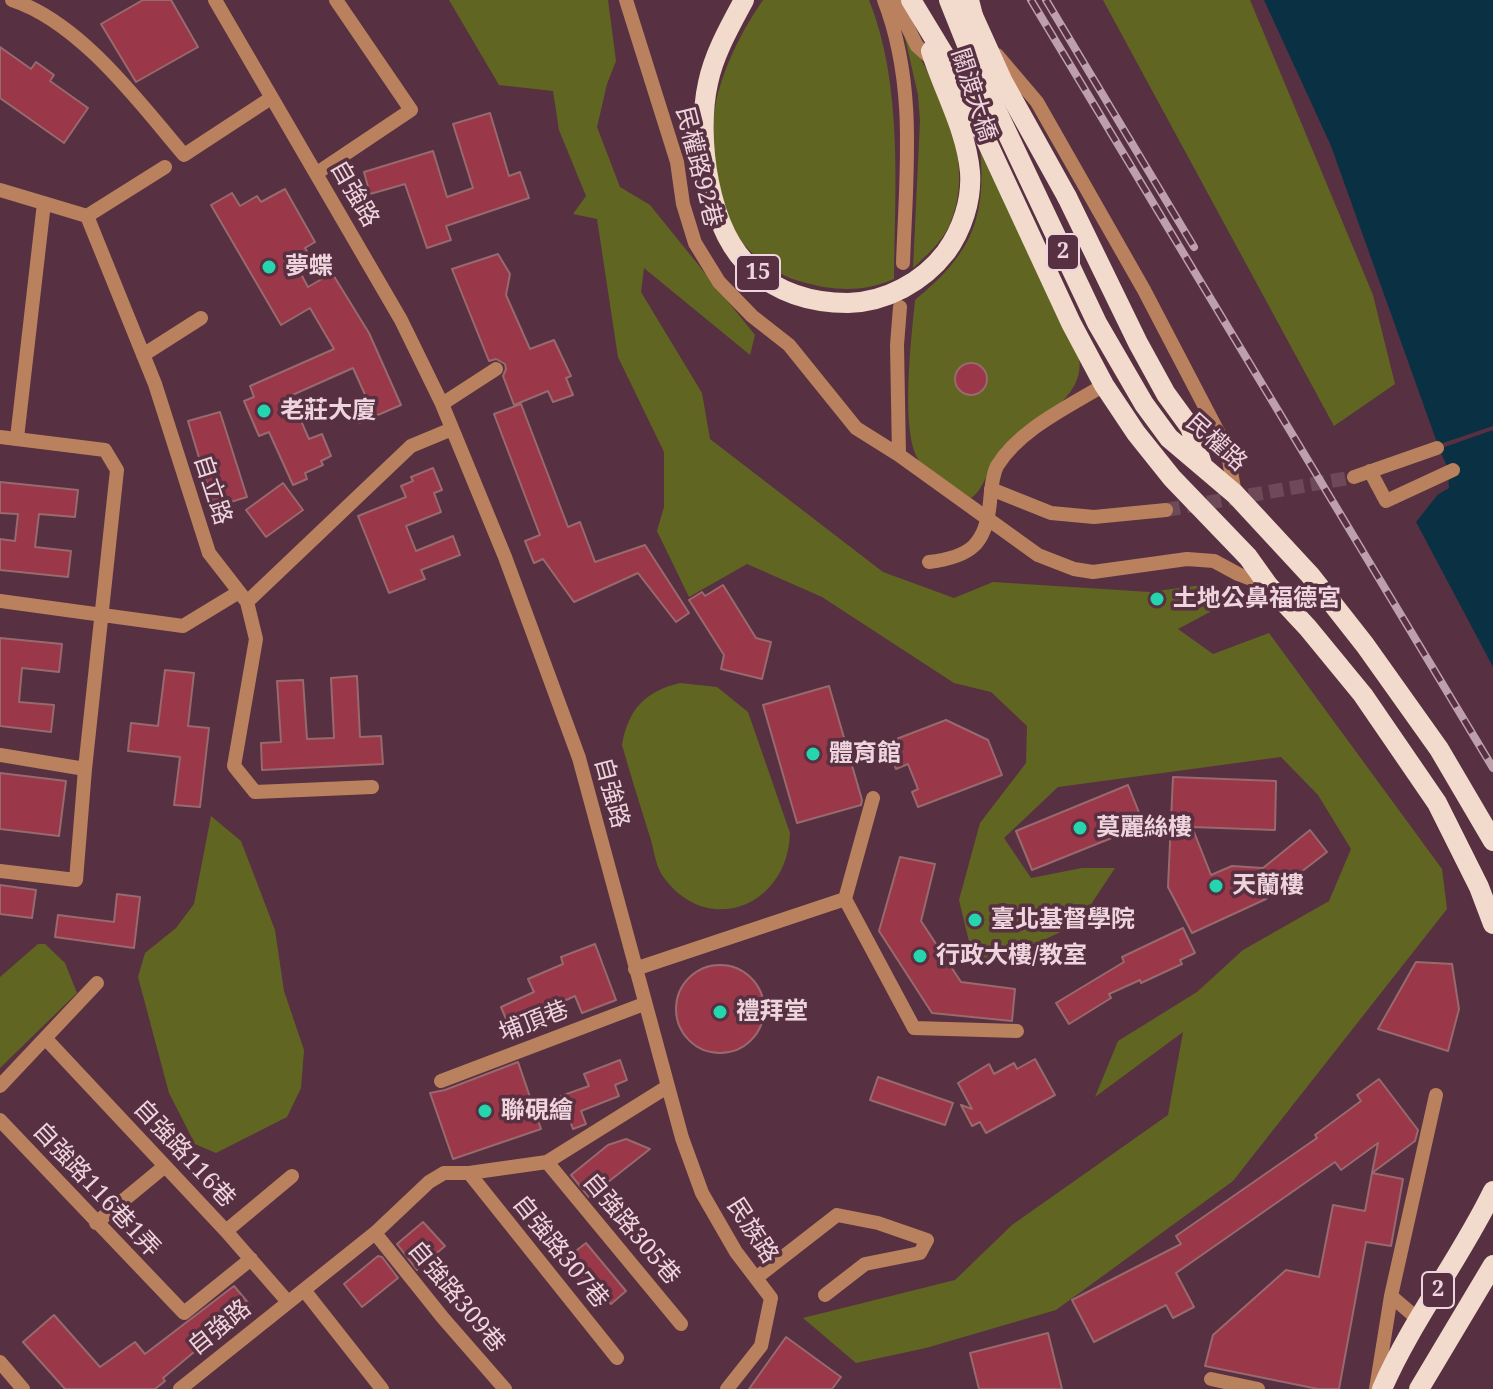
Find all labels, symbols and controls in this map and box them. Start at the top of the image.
street label: 關渡大橋 [944,45,1002,145]
street label: 民權路92巷 [669,104,727,230]
street label: 自強路 [324,156,384,232]
road number: 2 [1047,234,1079,270]
place label: 夢蝶 [285,253,333,281]
road number: 15 [736,255,780,291]
marker: 夢蝶 [260,258,278,276]
place label: 老莊大廈 [280,397,376,425]
marker: 老莊大廈 [255,402,273,420]
street label: 民權路 [1180,408,1252,478]
street label: 自立路 [187,451,237,529]
place label: 土地公鼻福德宮 [1173,585,1341,613]
marker: 土地公鼻福德宮 [1148,590,1166,608]
place label: 體育館 [829,740,901,768]
marker: 體育館 [804,745,822,763]
street label: 自強路 [588,754,634,832]
place label: 莫麗絲樓 [1096,814,1192,842]
marker: 莫麗絲樓 [1071,819,1089,837]
place label: 天蘭樓 [1232,872,1304,900]
marker: 天蘭樓 [1207,877,1225,895]
place label: 臺北基督學院 [991,906,1135,934]
marker: 臺北基督學院 [966,911,984,929]
place label: 行政大樓/教室 [936,942,1087,970]
marker: 行政大樓/教室 [911,947,929,965]
street label: 埔頂巷 [495,996,573,1048]
place label: 禮拜堂 [736,998,808,1026]
marker: 禮拜堂 [711,1003,729,1021]
street label: 自強路116巷 [127,1094,241,1214]
place label: 聯硯繪 [501,1097,573,1125]
marker: 聯硯繪 [476,1102,494,1120]
street label: 自強路116巷1弄 [26,1117,166,1263]
street label: 自強路305巷 [576,1168,686,1290]
street label: 自強路307巷 [506,1190,614,1314]
street label: 民族路 [720,1193,784,1269]
street label: 自強路309巷 [401,1236,511,1358]
road number: 2 [1422,1272,1454,1308]
street label: 自強路 [183,1294,257,1362]

